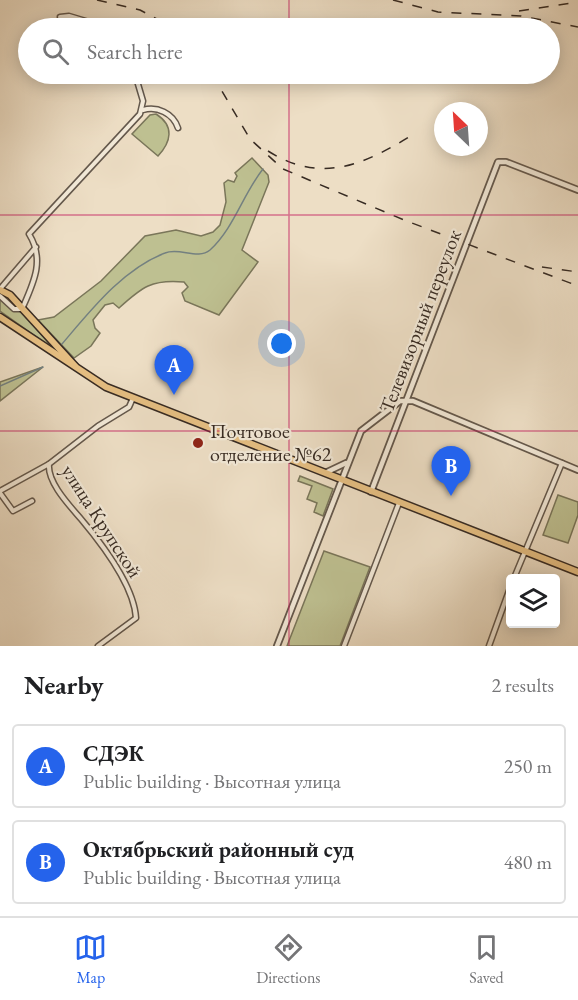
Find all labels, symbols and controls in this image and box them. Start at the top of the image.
search box [18,18,560,84]
icon: search [39,35,72,68]
text: Search here [87,37,182,66]
north arrow [434,102,488,156]
street label: Телевизорный переулок [373,225,467,416]
your location [267,329,296,358]
pin: A [154,346,194,395]
place label: Почтовое отделение №62 [210,418,332,467]
marker: Почтовое отделение №62 [191,436,205,450]
pin: B [432,446,470,496]
street label: улица Крупской [56,459,149,583]
map controls [506,574,560,628]
button: layers [506,574,560,628]
text: Nearby [24,668,104,702]
text: 2 results [491,672,554,698]
text: СДЭК [83,739,144,768]
text: A [38,753,53,779]
text: 250 m [504,753,552,779]
text: Public building · Высотная улица [83,768,341,794]
text: Октябрьский районный суд [83,835,354,864]
text: B [39,849,52,875]
text: 480 m [504,849,552,875]
text: Public building · Высотная улица [83,864,341,890]
tab: Map [74,931,107,988]
tab: Directions [256,931,321,988]
tab: Saved [469,931,504,988]

